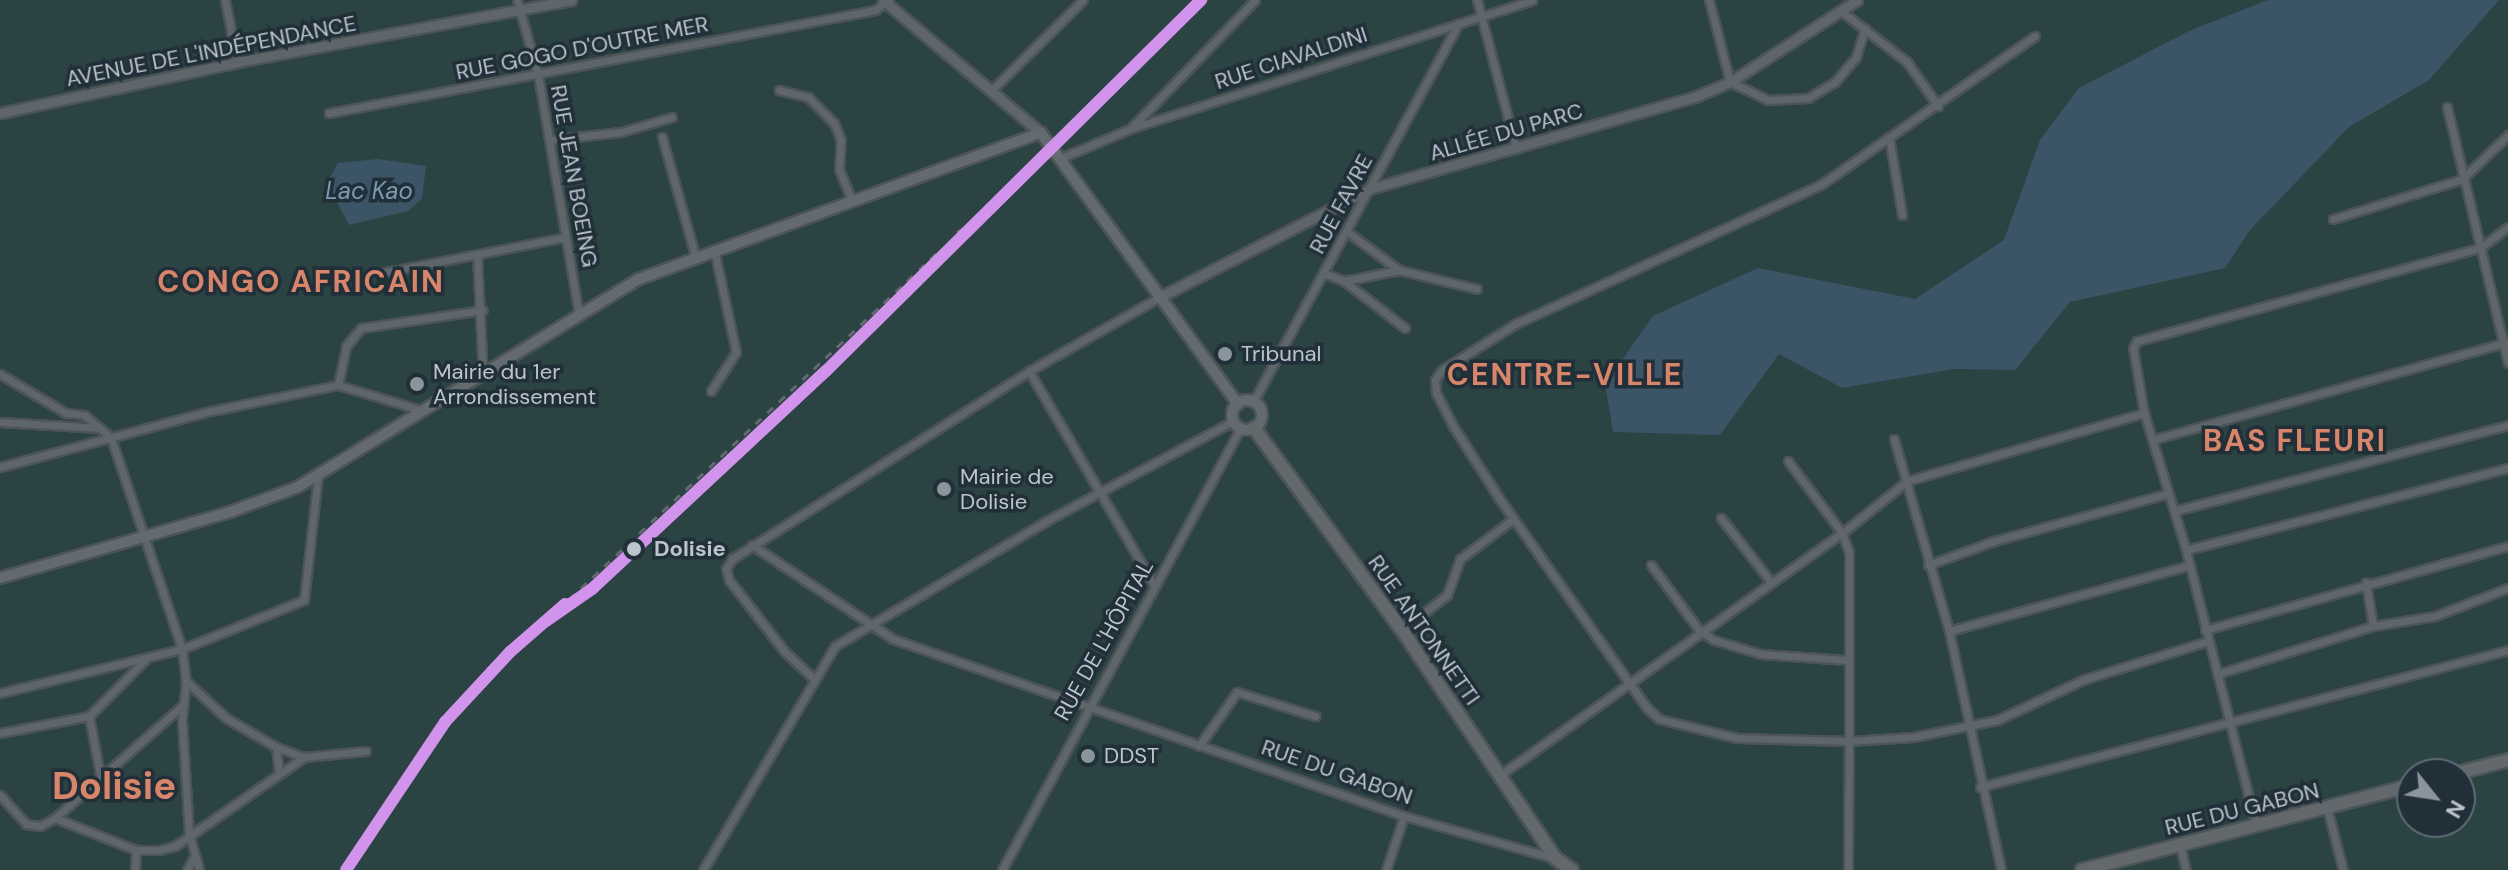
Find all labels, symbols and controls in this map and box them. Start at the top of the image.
street label: AVENUE DE L'INDÉPENDANCE [64,10,358,92]
street label: RUE GOGO D'OUTRE MER [453,11,711,85]
street label: RUE CIAVALDINI [1212,21,1370,95]
street label: RUE JEAN BOEING [545,83,603,269]
street label: ALLÉE DU PARC [1426,98,1586,166]
street label: RUE FAVRE [1304,150,1378,258]
water label: Lac Kao [325,177,413,205]
district label: CONGO AFRICAIN [157,264,445,300]
place label: Tribunal [1241,341,1321,367]
marker: Tribunal [1216,345,1234,363]
district label: CENTRE-VILLE [1447,357,1683,393]
place label: Mairie du 1er Arrondissement [433,358,596,410]
marker: Mairie du 1er Arrondissement [408,375,426,393]
district label: BAS FLEURI [2203,423,2387,459]
place label: Mairie de Dolisie [960,463,1054,514]
marker: Mairie de Dolisie [935,480,953,498]
marker: Dolisie [621,536,647,562]
place label: Dolisie [654,536,726,562]
street label: RUE ANTONNETTI [1362,550,1486,710]
street label: RUE DE L'HÔPITAL [1049,555,1159,725]
street label: RUE DU GABON [1258,734,1416,810]
place label: DDST [1104,743,1159,769]
marker: DDST [1079,747,1097,765]
north arrow [2396,758,2476,838]
district label: Dolisie [52,764,176,810]
street label: RUE DU GABON [2162,777,2322,841]
text: N [2439,795,2472,823]

